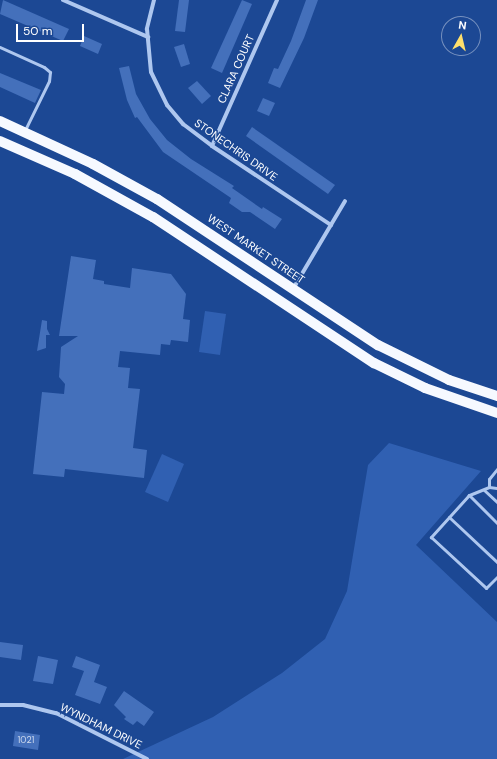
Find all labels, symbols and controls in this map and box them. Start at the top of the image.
scale bar [18,16,86,42]
north arrow [441,16,481,56]
text: N [458,18,467,33]
text: 50 m [23,23,52,39]
street label: CLARA COURT [215,32,257,106]
street label: STONECHRIS DRIVE [192,116,280,184]
street label: WEST MARKET STREET [205,212,307,286]
street label: WYNDHAM DRIVE [58,700,144,752]
house number: 1021 [18,735,34,745]

